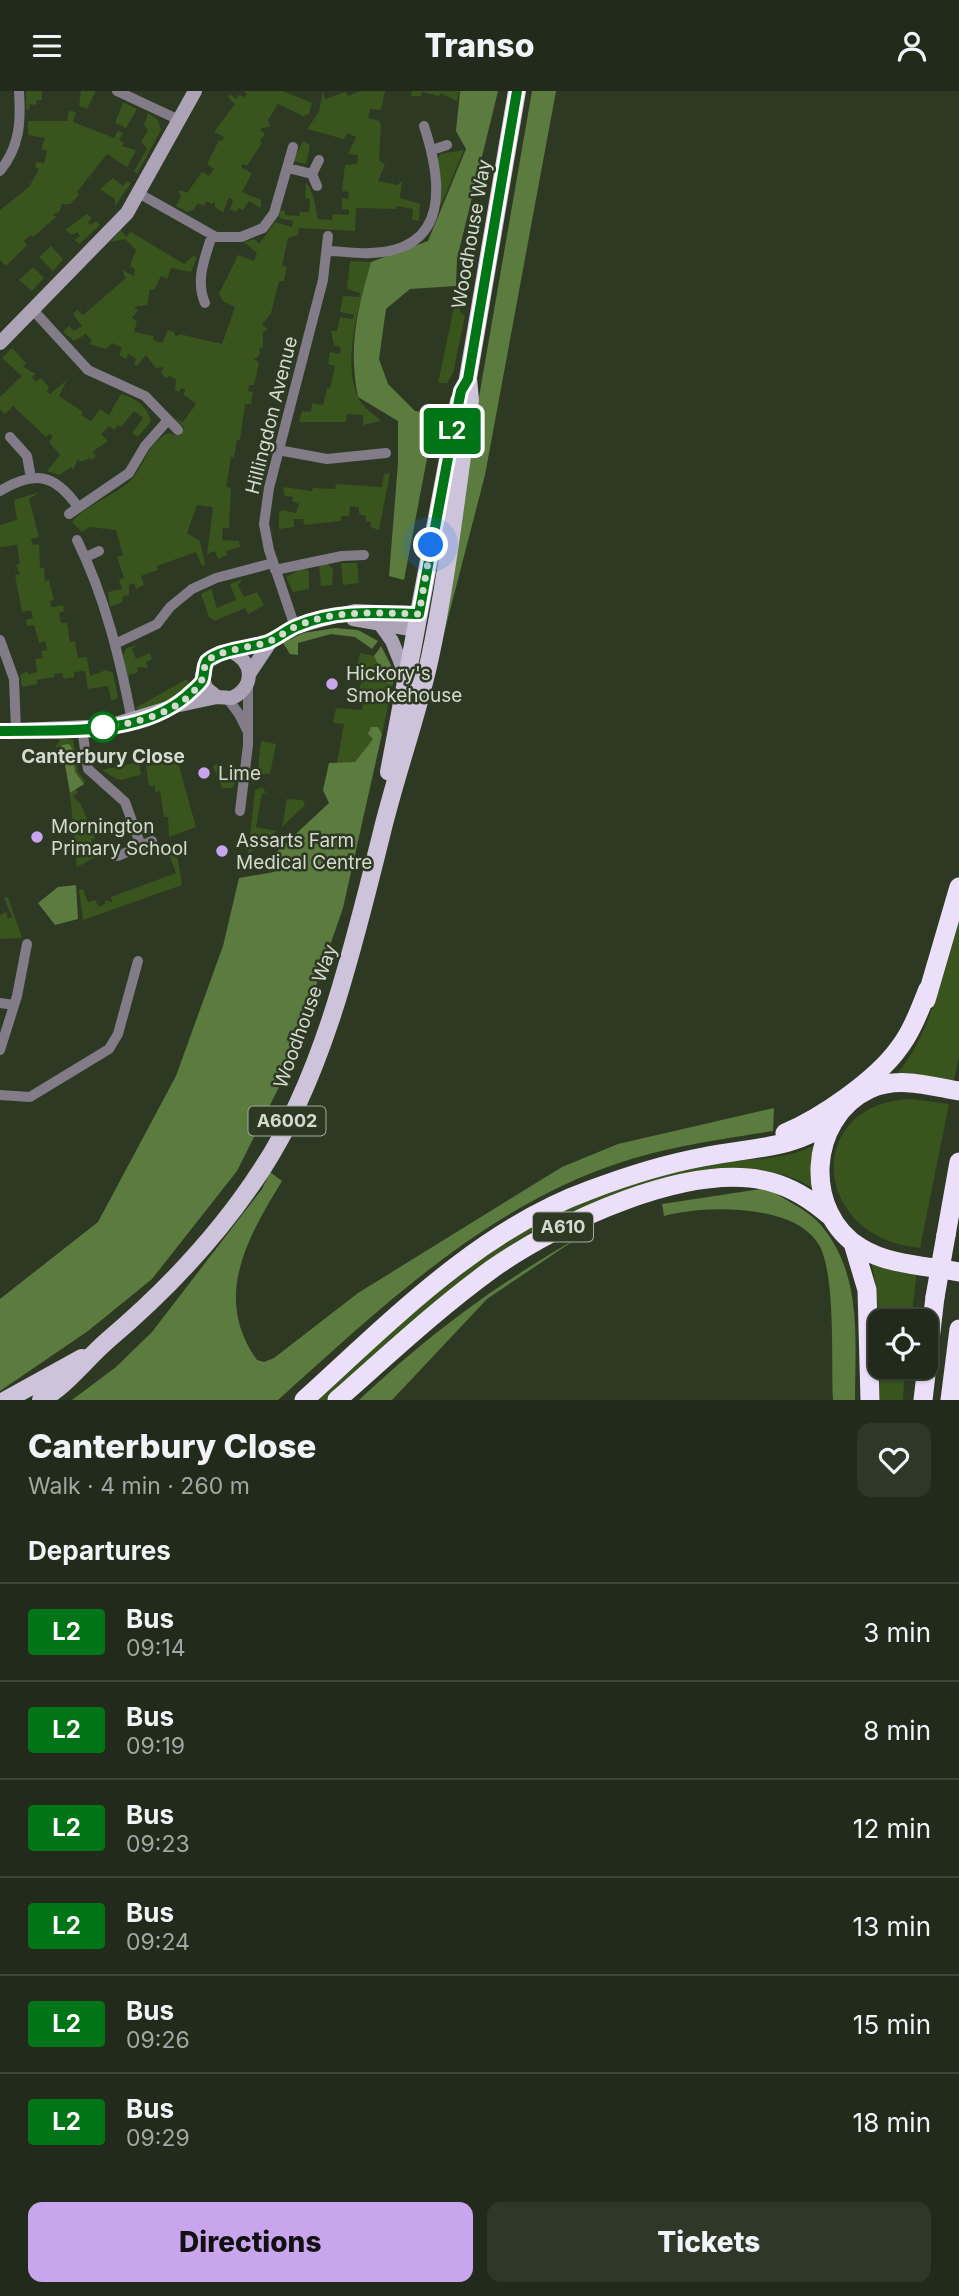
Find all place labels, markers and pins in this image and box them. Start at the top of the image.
place label: Hickory's Smokehouse [346,662,462,707]
marker: Hickory's Smokehouse [324,676,340,692]
marker: Canterbury Close [88,712,118,742]
place label: Canterbury Close [21,745,185,768]
place label: Lime [218,762,261,785]
marker: Lime [196,765,212,781]
place label: Mornington Primary School [51,815,188,860]
marker: Mornington Primary School [29,829,45,845]
place label: Assarts Farm Medical Centre [236,829,372,874]
marker: Assarts Farm Medical Centre [214,843,230,859]

